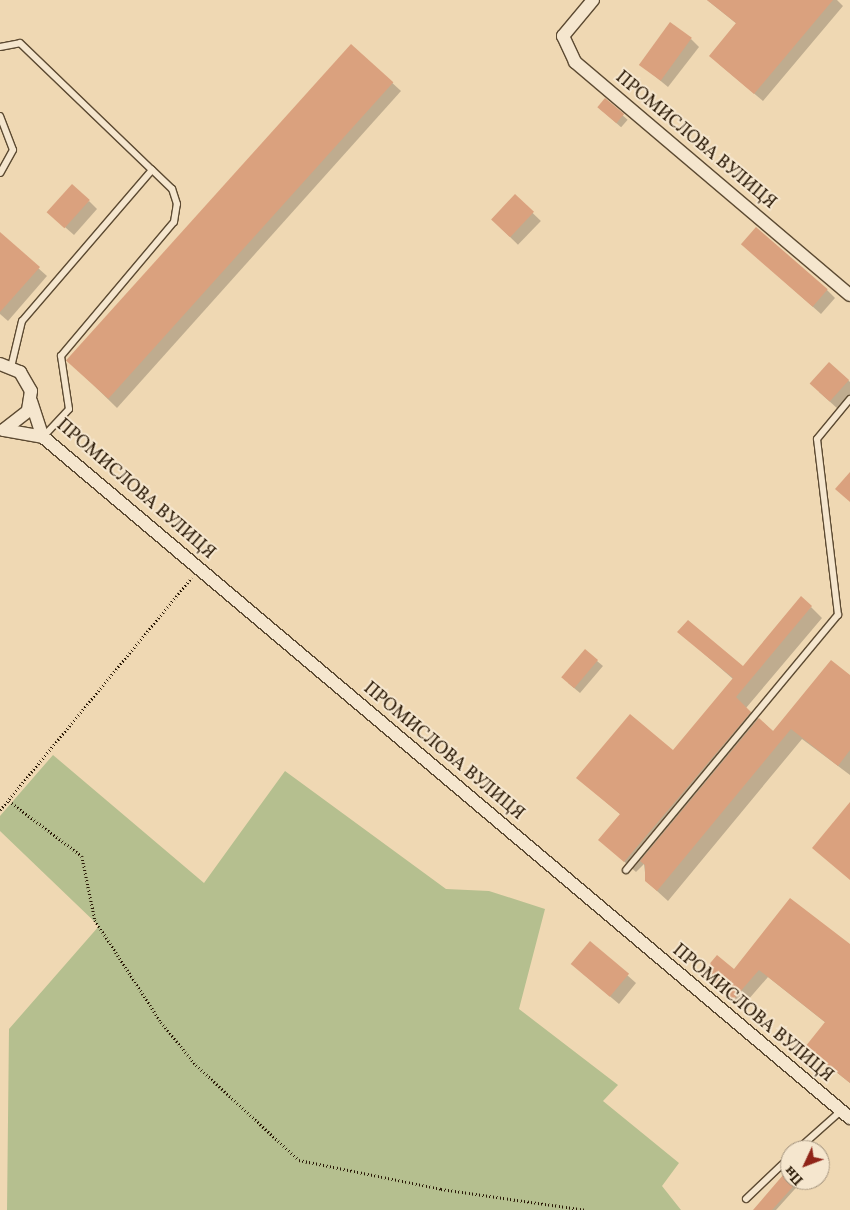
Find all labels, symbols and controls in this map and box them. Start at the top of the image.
street label: ПРОМИСЛОВА ВУЛИЦЯ [610,67,780,215]
street label: ПРОМИСЛОВА ВУЛИЦЯ [51,415,219,565]
street label: ПРОМИСЛОВА ВУЛИЦЯ [358,678,528,826]
street label: ПРОМИСЛОВА ВУЛИЦЯ [667,940,837,1088]
north arrow [780,1140,830,1190]
text: Пн [781,1161,808,1189]

